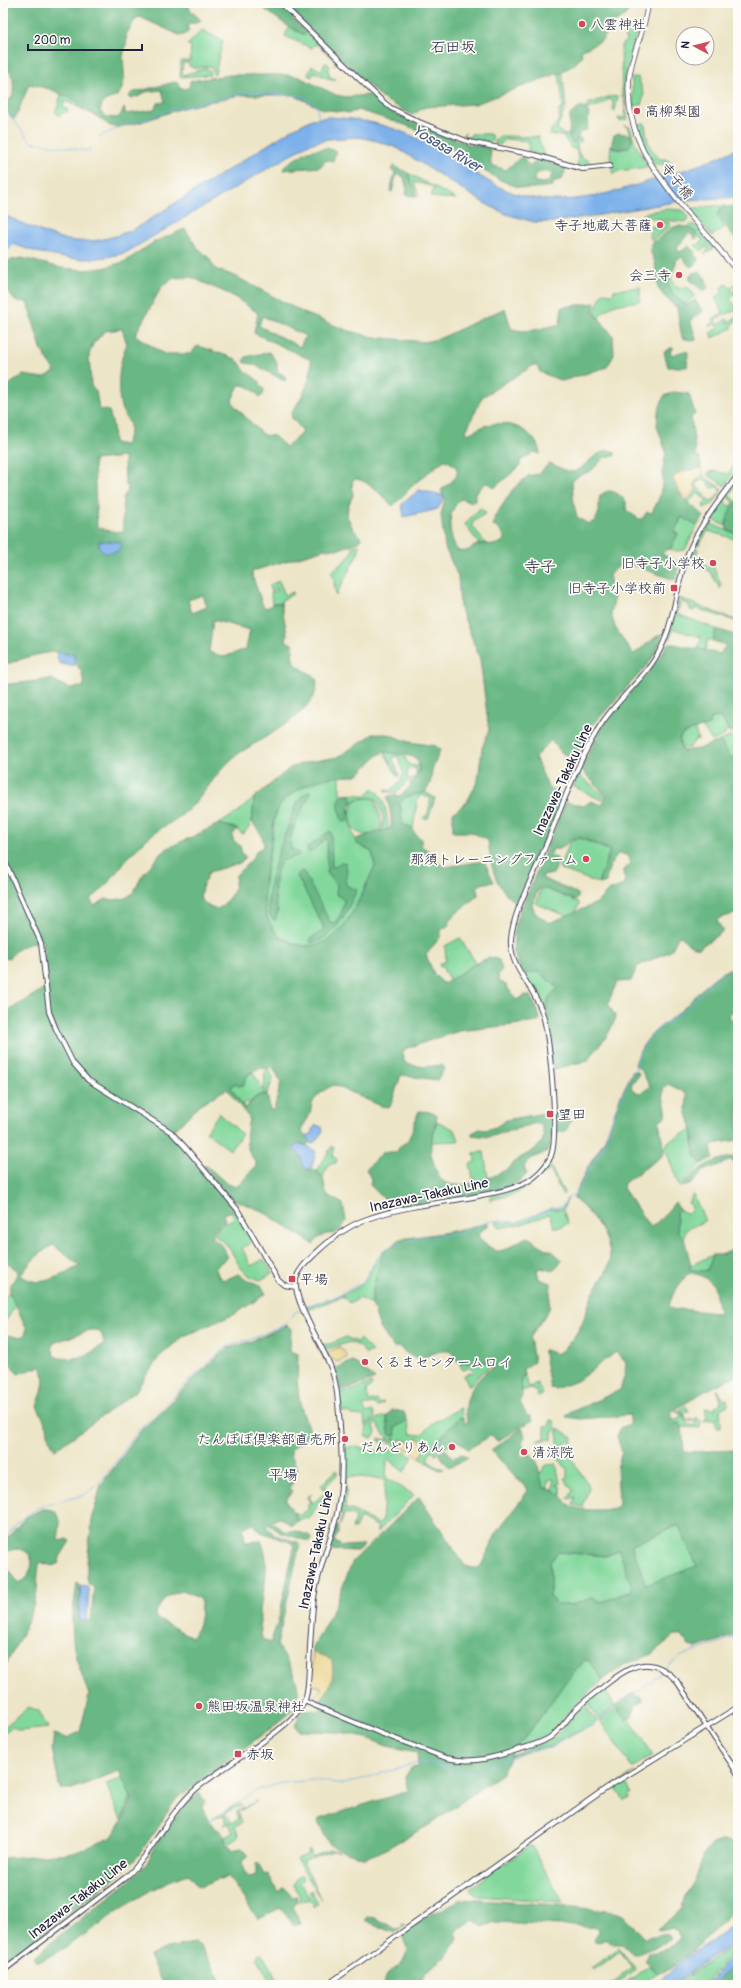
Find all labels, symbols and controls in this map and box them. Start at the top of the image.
place label: 八雲神社 [590,16,646,33]
marker: 八雲神社 [577,19,587,29]
scale bar [28,26,142,52]
north arrow [675,26,715,66]
text: 200 m [34,33,71,48]
district label: 石田坂 [430,38,476,57]
text: N [679,40,693,49]
place label: 高柳梨園 [645,103,701,120]
marker: 高柳梨園 [632,106,642,116]
water label: Yosasa River [409,121,486,178]
street label: 寺子橋 [657,159,697,203]
place label: 寺子地蔵大菩薩 [554,217,652,234]
marker: 寺子地蔵大菩薩 [655,220,665,230]
place label: 会三寺 [629,267,671,284]
marker: 会三寺 [674,270,684,280]
place label: 旧寺子小学校 [621,555,705,572]
district label: 寺子 [524,557,556,577]
marker: 旧寺子小学校 [708,558,718,568]
place label: 旧寺子小学校前 [568,580,666,597]
marker: 旧寺子小学校前 [669,583,679,593]
street label: Inazawa-Takaku Line [530,722,596,838]
place label: 那須トレーニングファーム [410,851,578,868]
marker: 那須トレーニングファーム [581,854,591,864]
place label: 望田 [558,1106,586,1123]
marker: 望田 [545,1109,555,1119]
street label: Inazawa-Takaku Line [368,1174,490,1216]
place label: 平場 [300,1271,328,1288]
marker: 平場 [287,1274,297,1284]
place label: くるまセンタームロイ [373,1354,512,1371]
marker: くるまセンタームロイ [360,1357,370,1367]
place label: たんぽぽ倶楽部直売所 [197,1431,337,1448]
marker: たんぽぽ倶楽部直売所 [340,1434,350,1444]
place label: だんどりあん [360,1439,444,1456]
marker: だんどりあん [447,1442,457,1452]
place label: 清涼院 [532,1444,574,1461]
marker: 清涼院 [519,1447,529,1457]
district label: 平場 [268,1466,298,1485]
street label: Inazawa-Takaku Line [295,1489,337,1611]
place label: 熊田坂温泉神社 [207,1698,305,1715]
marker: 熊田坂温泉神社 [194,1701,204,1711]
place label: 赤坂 [246,1746,274,1763]
marker: 赤坂 [233,1749,243,1759]
street label: Inazawa-Takaku Line [25,1855,131,1943]

